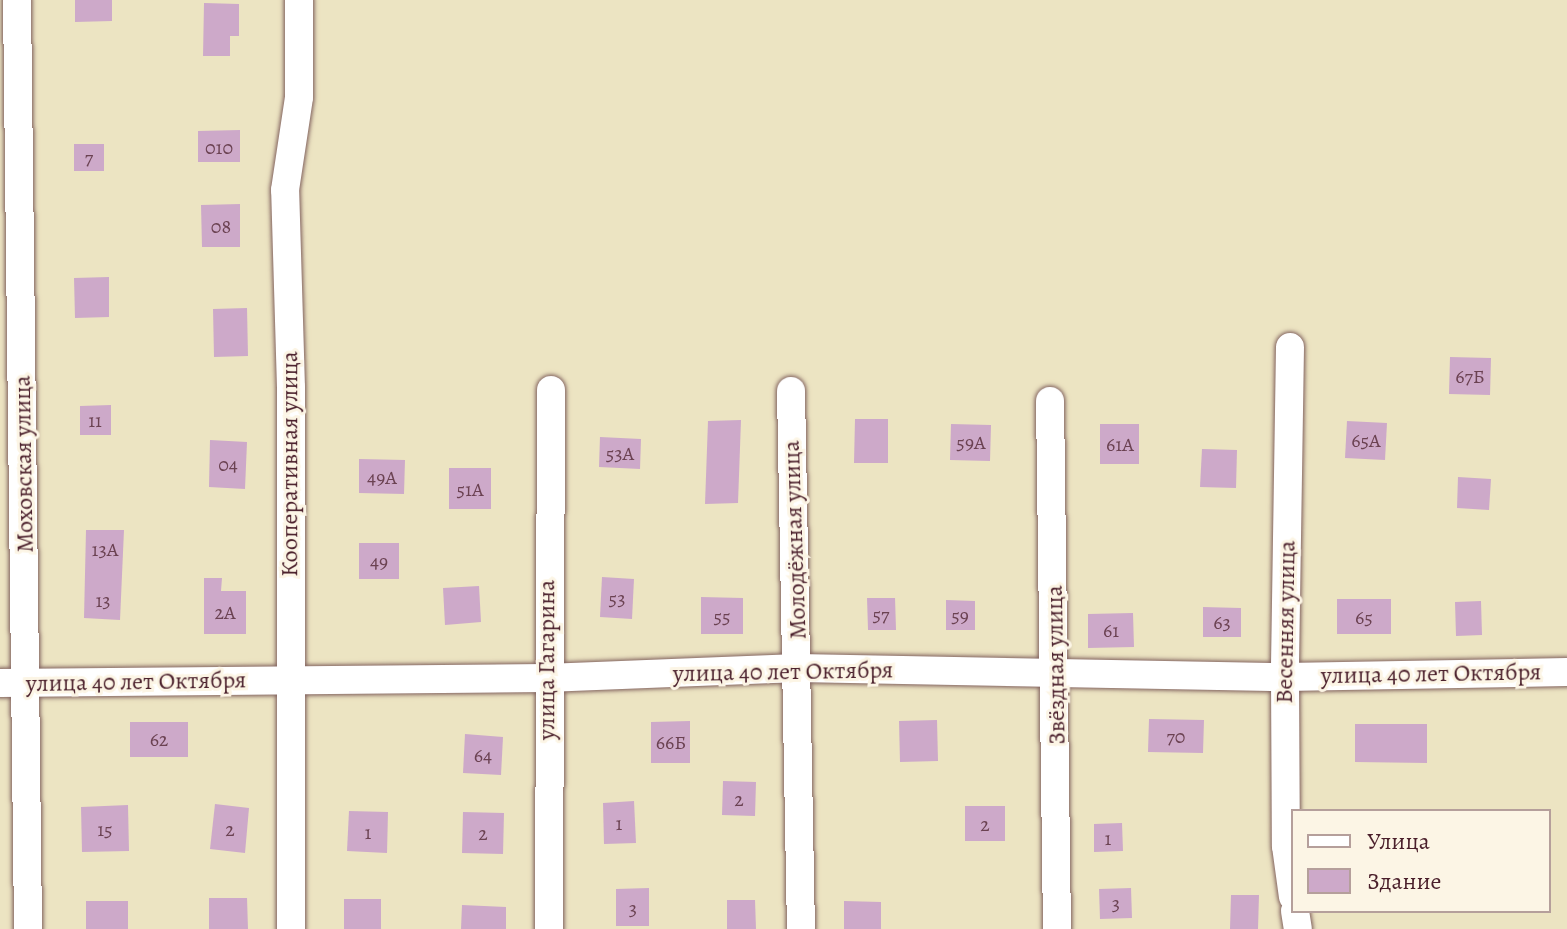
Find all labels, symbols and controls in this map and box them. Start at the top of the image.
house number: 010 [205,135,233,159]
house number: 7 [85,145,93,169]
house number: 08 [211,214,231,238]
street label: Кооперативная улица [276,351,304,577]
house number: 67Б [1455,364,1485,388]
street label: Моховская улица [8,375,40,553]
house number: 11 [88,408,102,432]
house number: 65А [1351,428,1381,452]
house number: 59А [956,430,986,454]
house number: 61А [1106,432,1134,456]
street label: Молодёжная улица [777,440,813,640]
house number: 53А [606,441,634,465]
house number: 04 [218,452,238,476]
house number: 49А [367,465,397,489]
house number: 51А [456,477,484,501]
house number: 13А [92,537,118,561]
street label: Весенняя улица [1270,540,1302,704]
house number: 49 [370,549,388,573]
street label: улица Гагарина [533,580,561,740]
street label: Звёздная улица [1040,585,1072,745]
house number: 53 [609,586,625,610]
house number: 13 [95,588,111,612]
house number: 2А [214,600,236,624]
house number: 57 [873,602,889,626]
house number: 59 [951,603,969,627]
house number: 55 [713,604,731,628]
house number: 65 [1355,605,1373,629]
house number: 63 [1213,610,1231,634]
house number: 61 [1103,618,1119,642]
street label: улица 40 лет Октября [673,656,893,688]
street label: улица 40 лет Октября [1321,658,1541,690]
street label: улица 40 лет Октября [26,666,246,698]
house number: 70 [1166,724,1186,748]
house number: 62 [150,727,168,751]
house number: 66Б [656,730,686,754]
house number: 64 [474,743,492,767]
house number: 2 [734,787,744,811]
legend [1291,809,1551,913]
house number: 1 [616,811,622,835]
house number: 2 [980,812,990,836]
house number: 15 [97,817,113,841]
house number: 2 [225,817,235,841]
house number: 1 [365,820,371,844]
house number: 2 [478,821,488,845]
text: Улица [1367,825,1430,857]
house number: 1 [1105,826,1111,850]
text: Здание [1367,865,1442,897]
house number: 3 [1112,891,1120,915]
house number: 3 [629,896,637,920]

